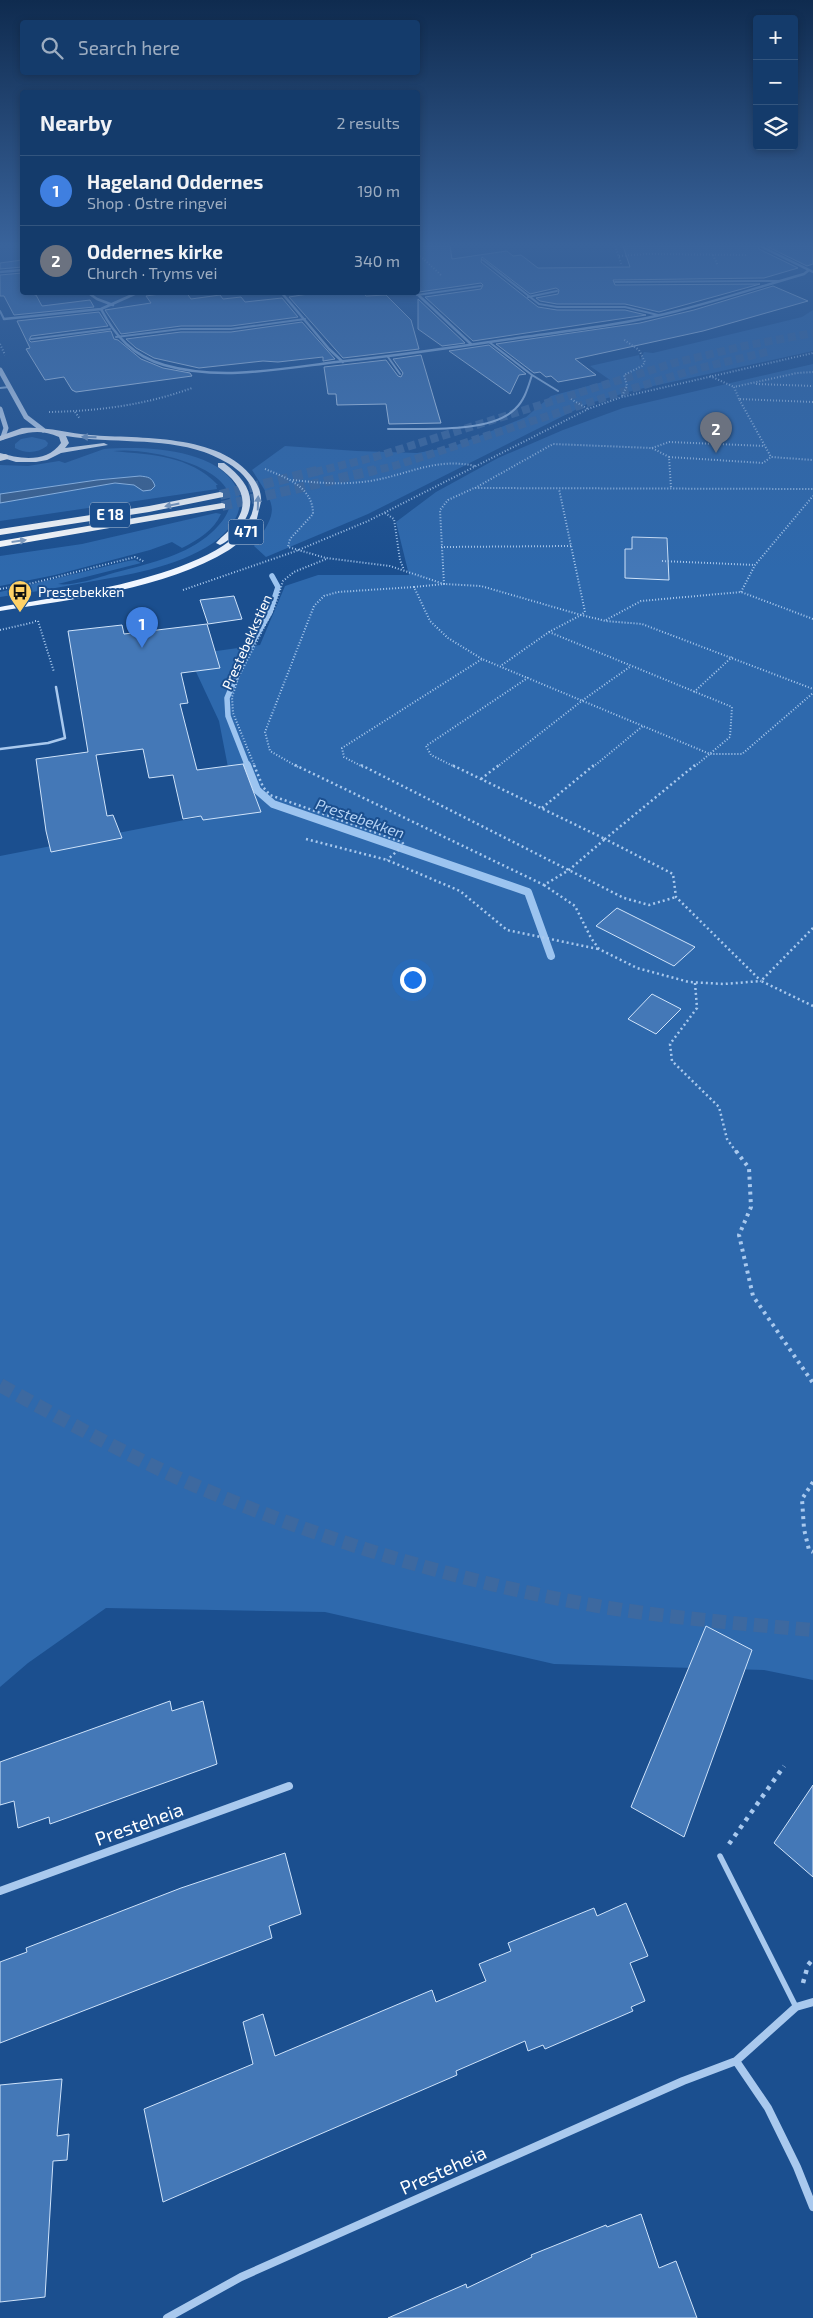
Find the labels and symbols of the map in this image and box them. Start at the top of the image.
pin: 2 [700,412,732,453]
one-way arrow [81,433,97,441]
one-way arrow [254,495,262,511]
one-way arrow [163,501,179,509]
road number: E 18 [90,502,130,528]
road number: 471 [228,520,264,544]
one-way arrow [11,537,27,545]
bus stop icon: Prestebekken [7,579,33,613]
place label: Prestebekken [38,583,124,600]
street label: Prestebekkstien [218,592,275,692]
pin: 1 [126,607,158,648]
water label: Prestebekken [313,794,407,842]
your location [400,967,426,993]
street label: Presteheia [92,1797,186,1850]
street label: Presteheia [396,2140,490,2199]

